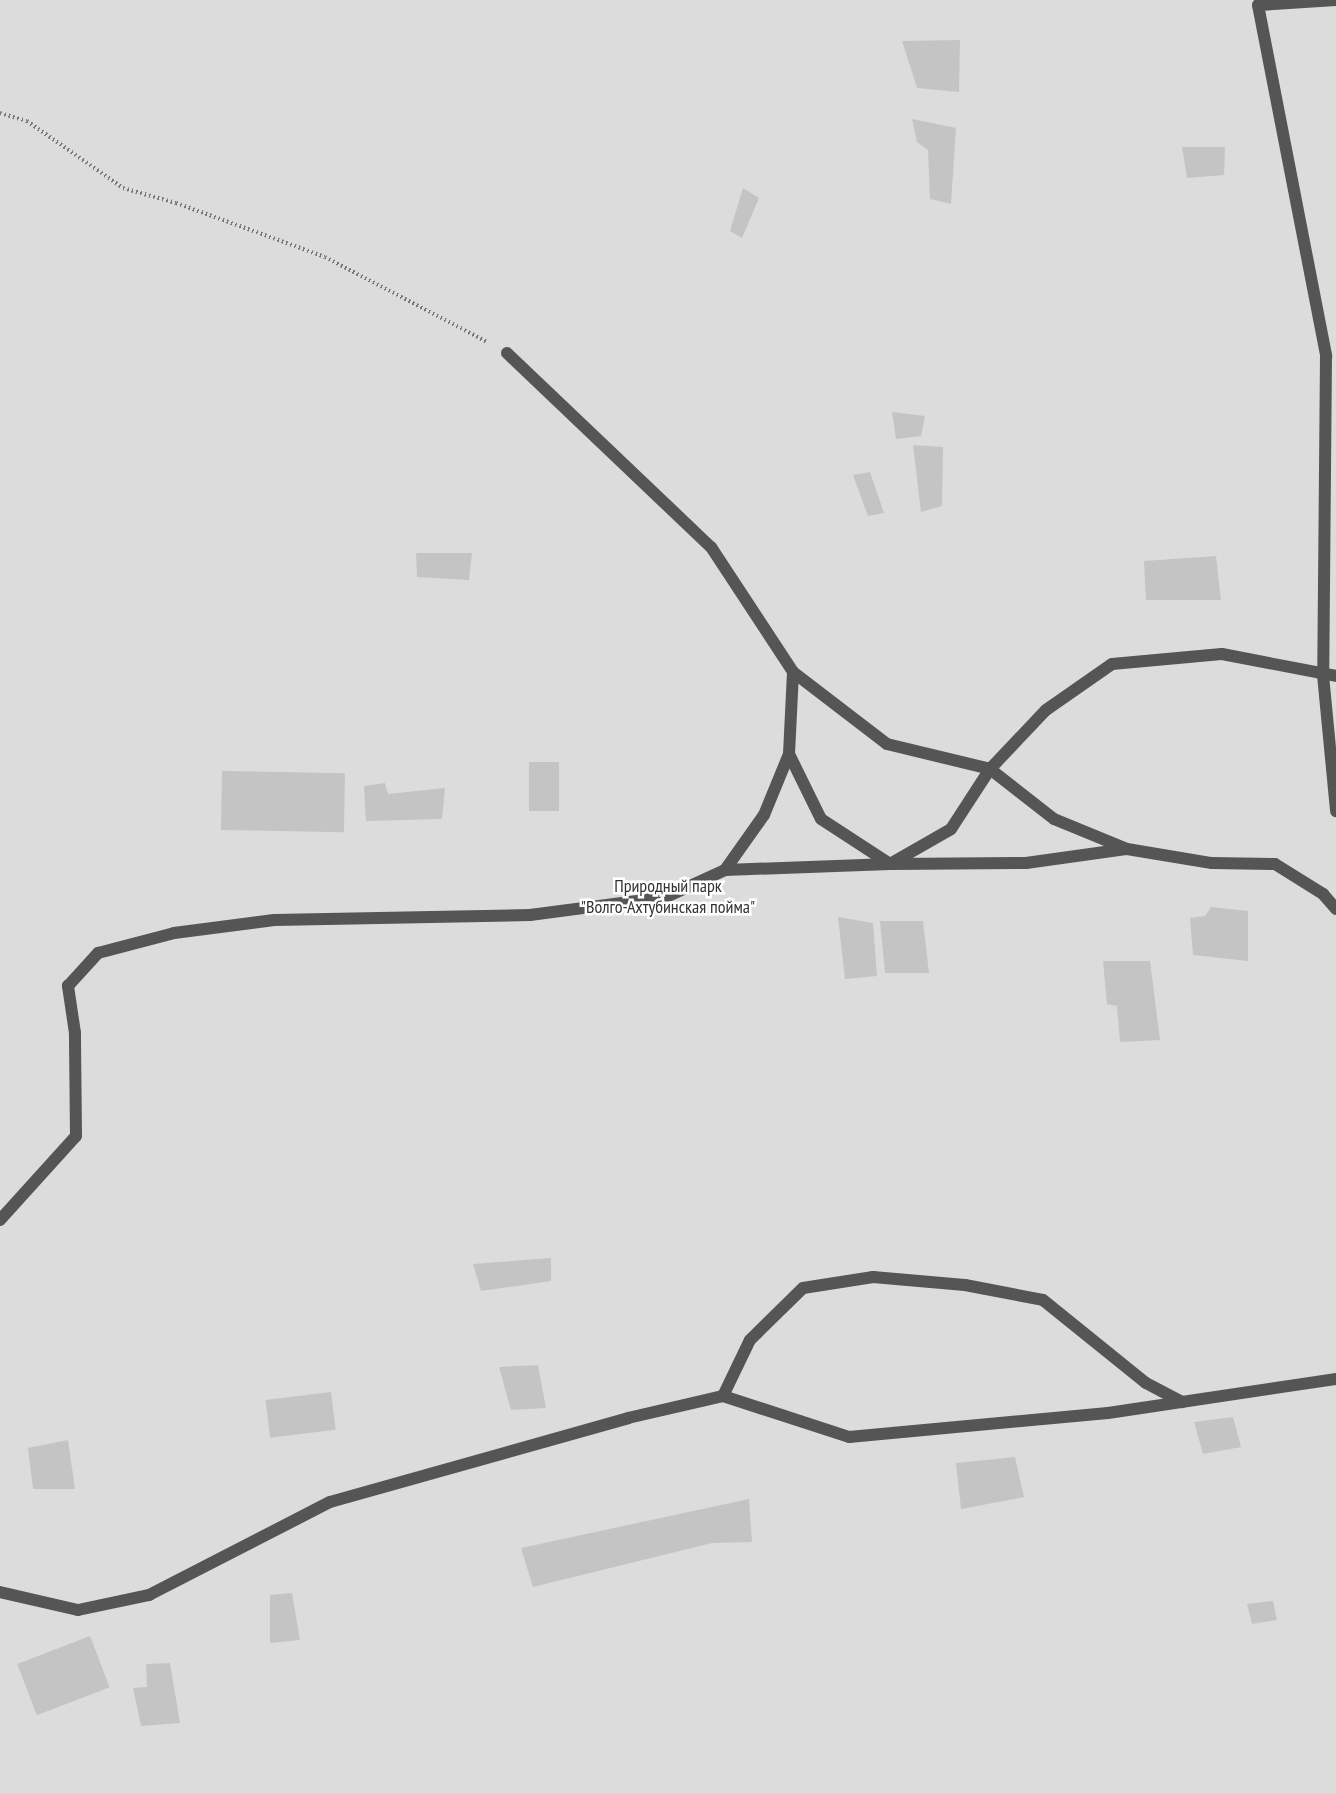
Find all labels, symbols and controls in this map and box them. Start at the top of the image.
park label: Природный парк "Волго-Ахтубинская пойма" [581,876,755,918]

